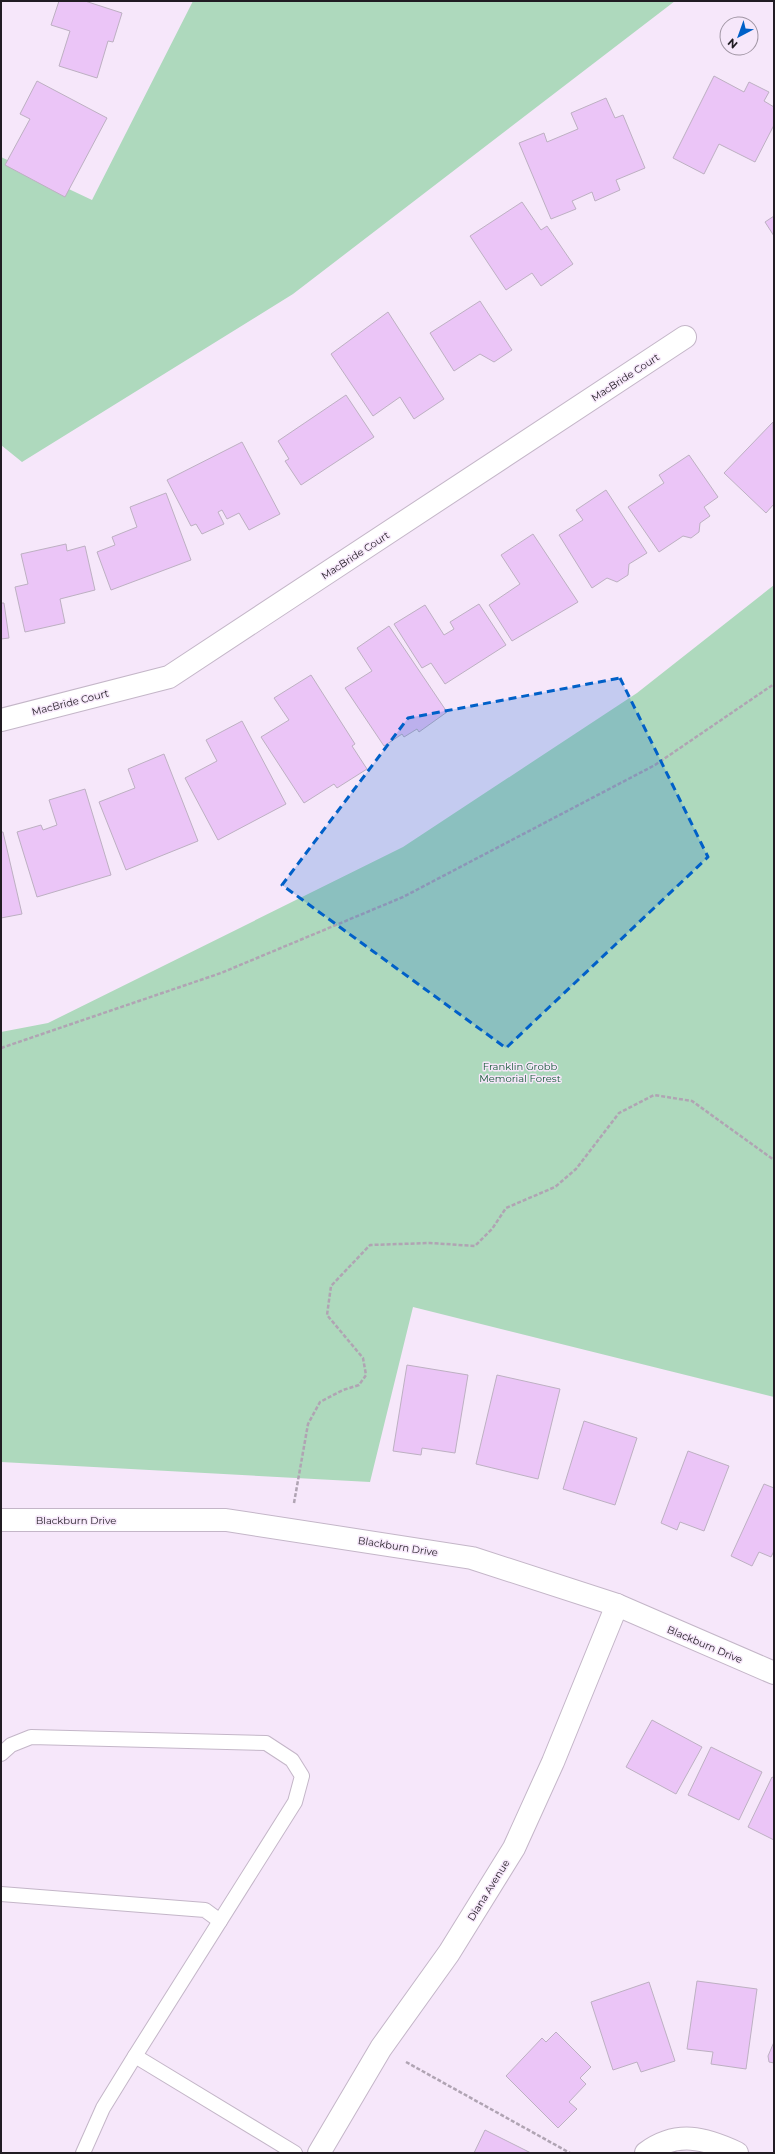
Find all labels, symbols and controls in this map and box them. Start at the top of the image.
north arrow [719,16,759,56]
text: N [724,35,740,52]
street label: MacBride Court [589,351,662,404]
street label: MacBride Court [319,529,392,582]
street label: MacBride Court [30,687,110,718]
park label: Franklin Grobb Memorial Forest [479,1060,561,1085]
street label: Blackburn Drive [36,1514,116,1527]
street label: Blackburn Drive [357,1534,439,1559]
street label: Blackburn Drive [665,1623,744,1666]
street label: Diana Avenue [464,1857,512,1923]

